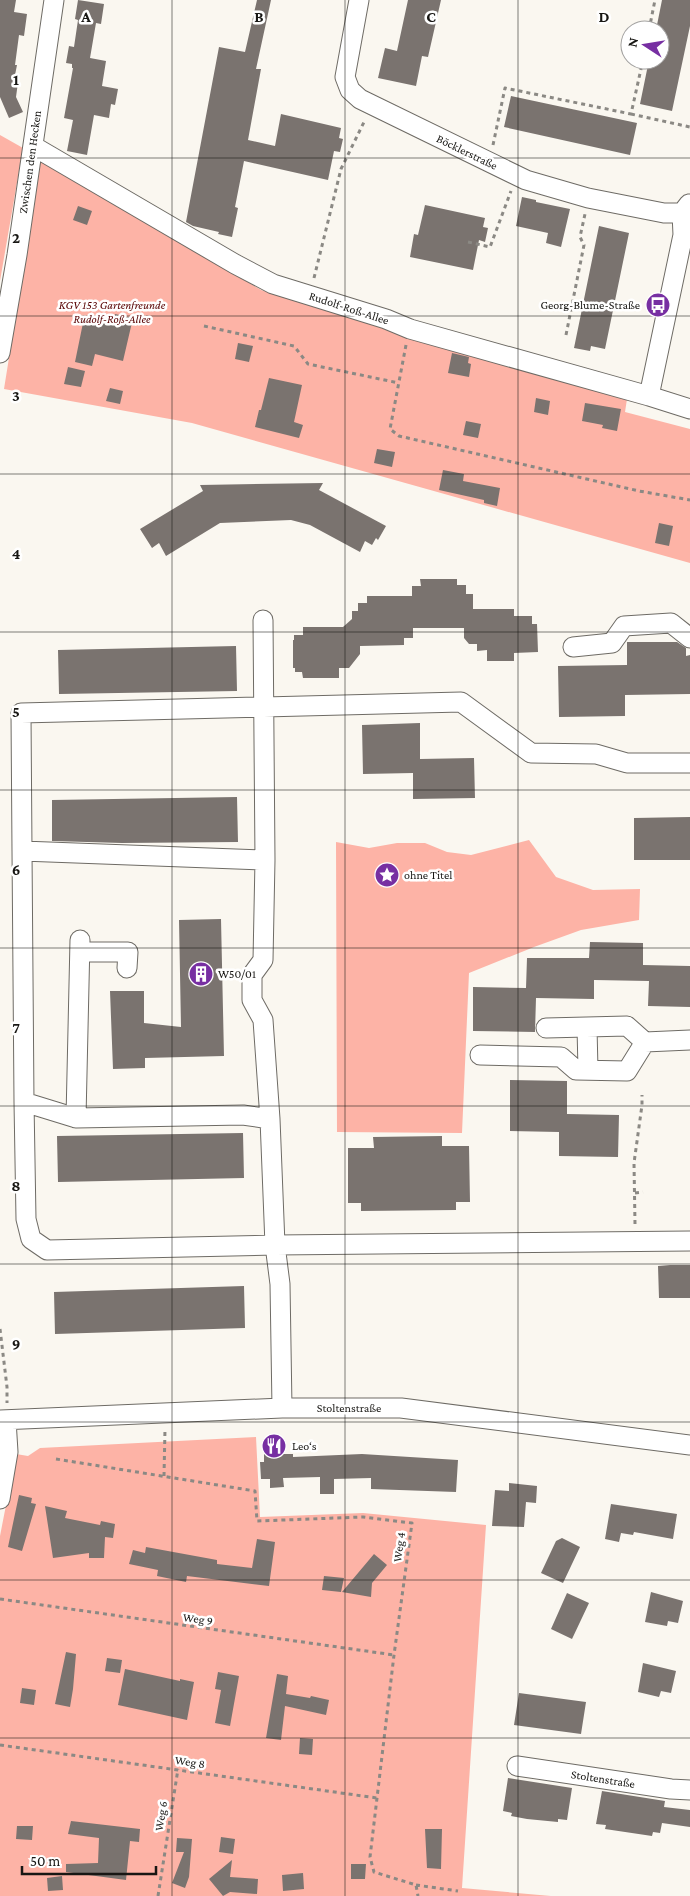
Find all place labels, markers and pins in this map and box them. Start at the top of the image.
bus stop icon: Georg-Blume-Straße [645,292,671,318]
place label: Georg-Blume-Straße [540,298,640,312]
place icon: ohne Titel [374,862,400,888]
place label: ohne Titel [404,868,452,882]
building icon: W50/01 [188,961,214,987]
place label: W50/01 [218,967,256,981]
restaurant icon: Leo‘s [261,1433,287,1459]
place label: Leo‘s [292,1439,317,1453]

